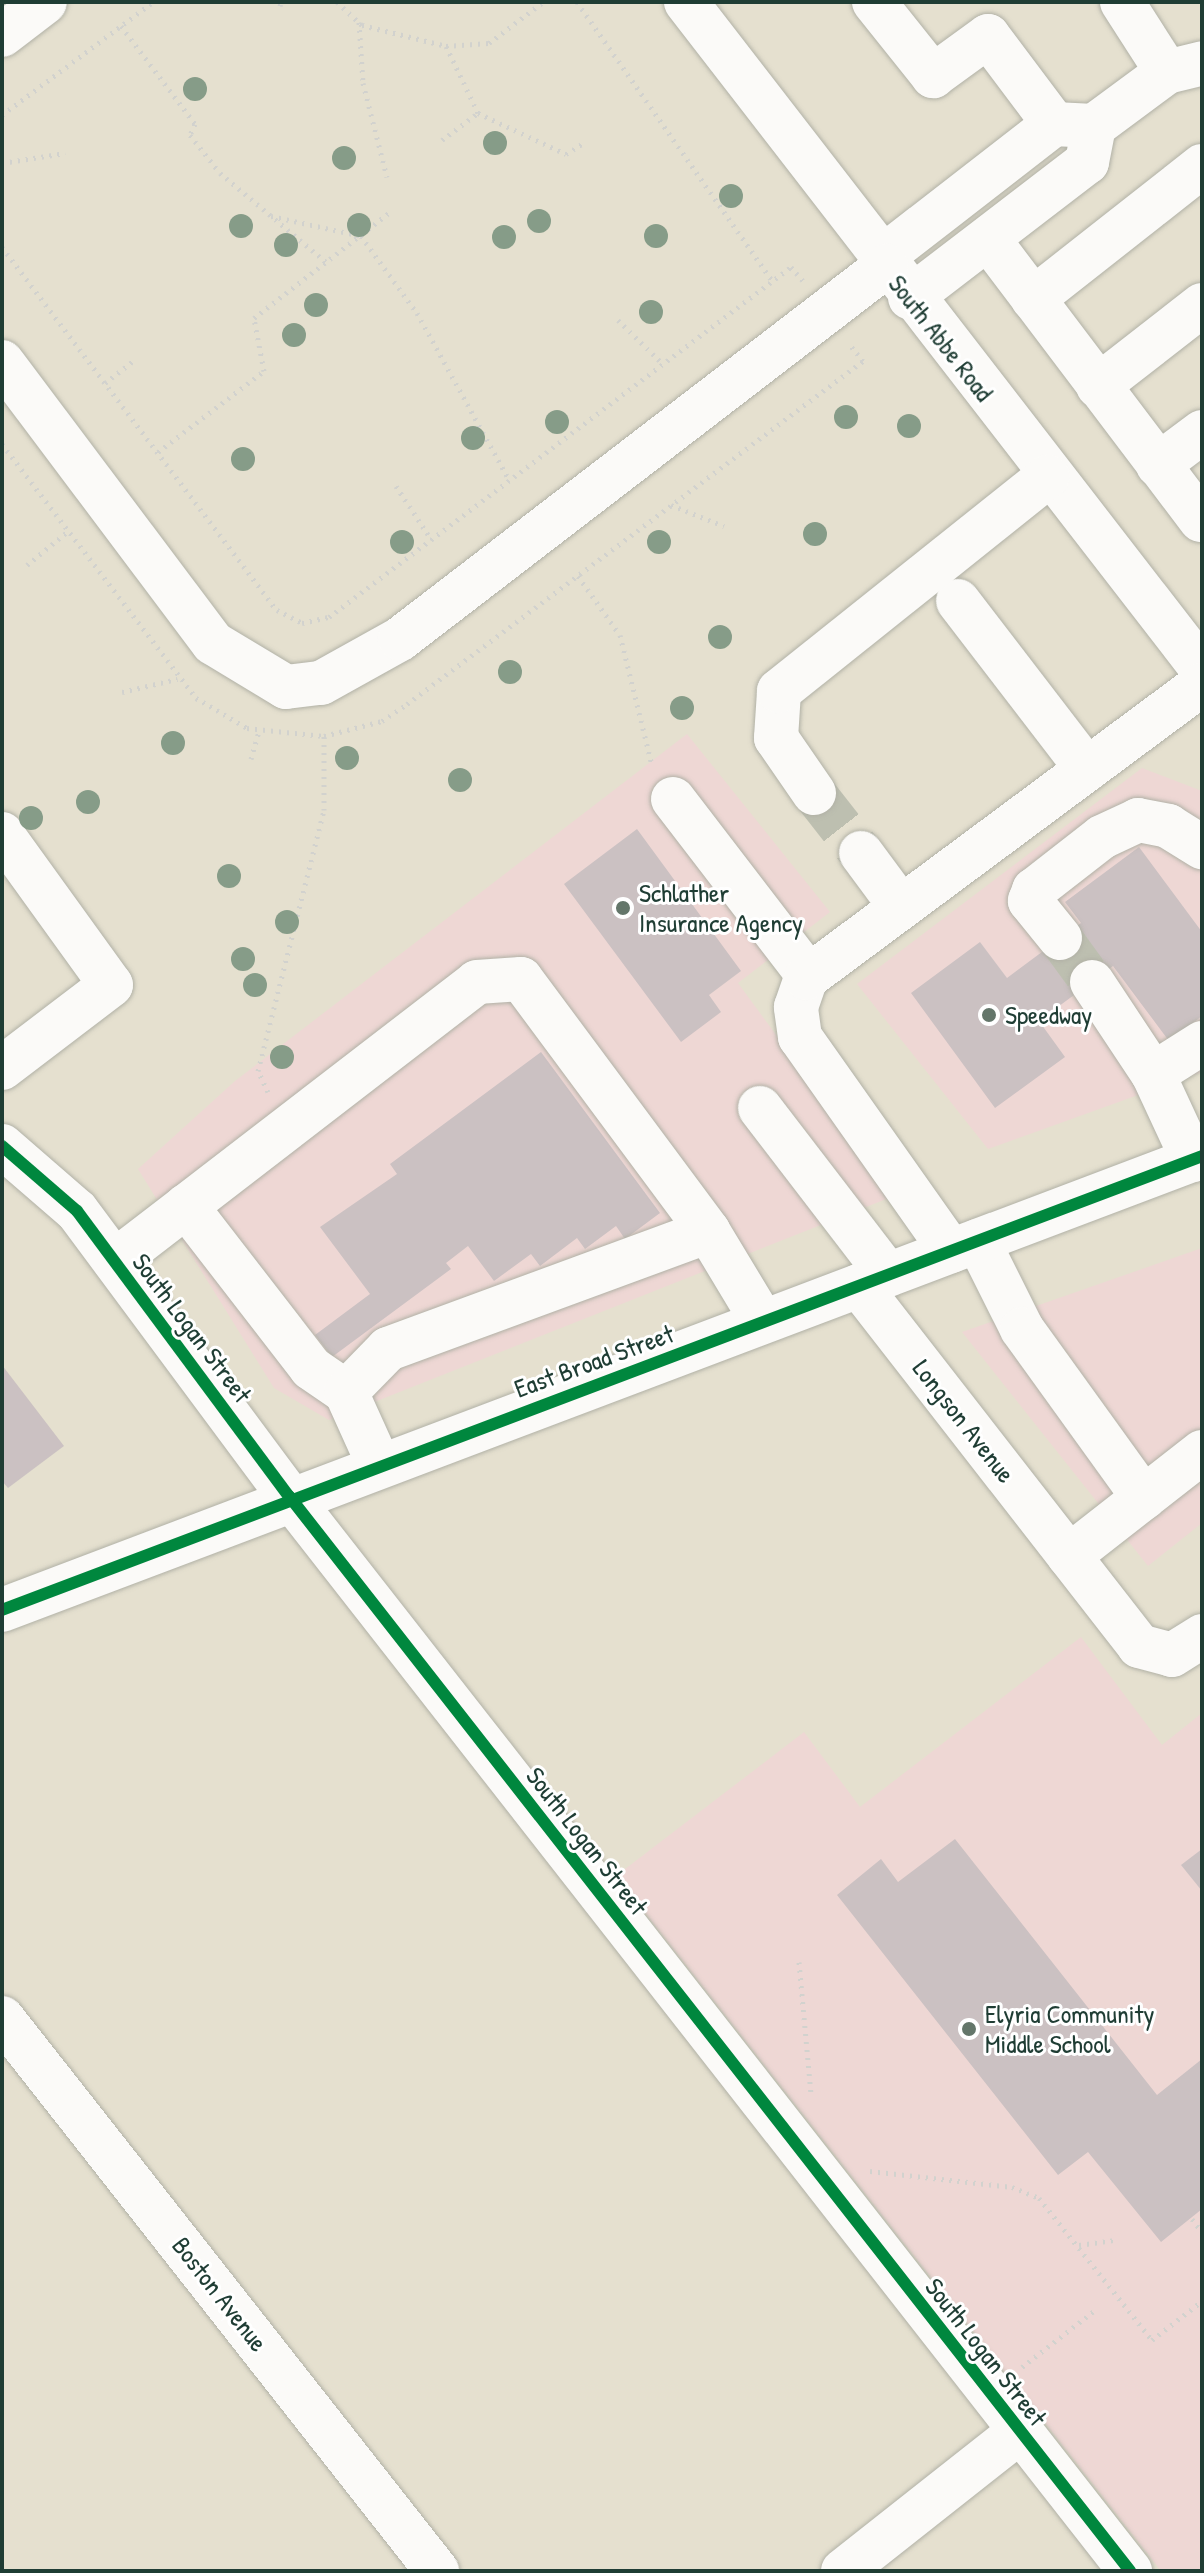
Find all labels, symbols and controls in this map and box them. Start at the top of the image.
street label: South Abbe Road [882,269,1000,407]
place label: Schlather Insurance Agency [639,877,803,938]
marker: Schlather Insurance Agency [614,899,632,917]
place label: Speedway [1005,999,1092,1031]
marker: Speedway [980,1006,998,1024]
street label: South Logan Street [126,1247,258,1409]
street label: East Broad Street [510,1318,678,1404]
street label: Longson Avenue [906,1353,1022,1489]
street label: South Logan Street [520,1761,654,1921]
place label: Elyria Community Middle School [985,1998,1154,2060]
marker: Elyria Community Middle School [960,2020,978,2038]
street label: Boston Avenue [166,2231,274,2357]
street label: South Logan Street [919,2272,1053,2432]

